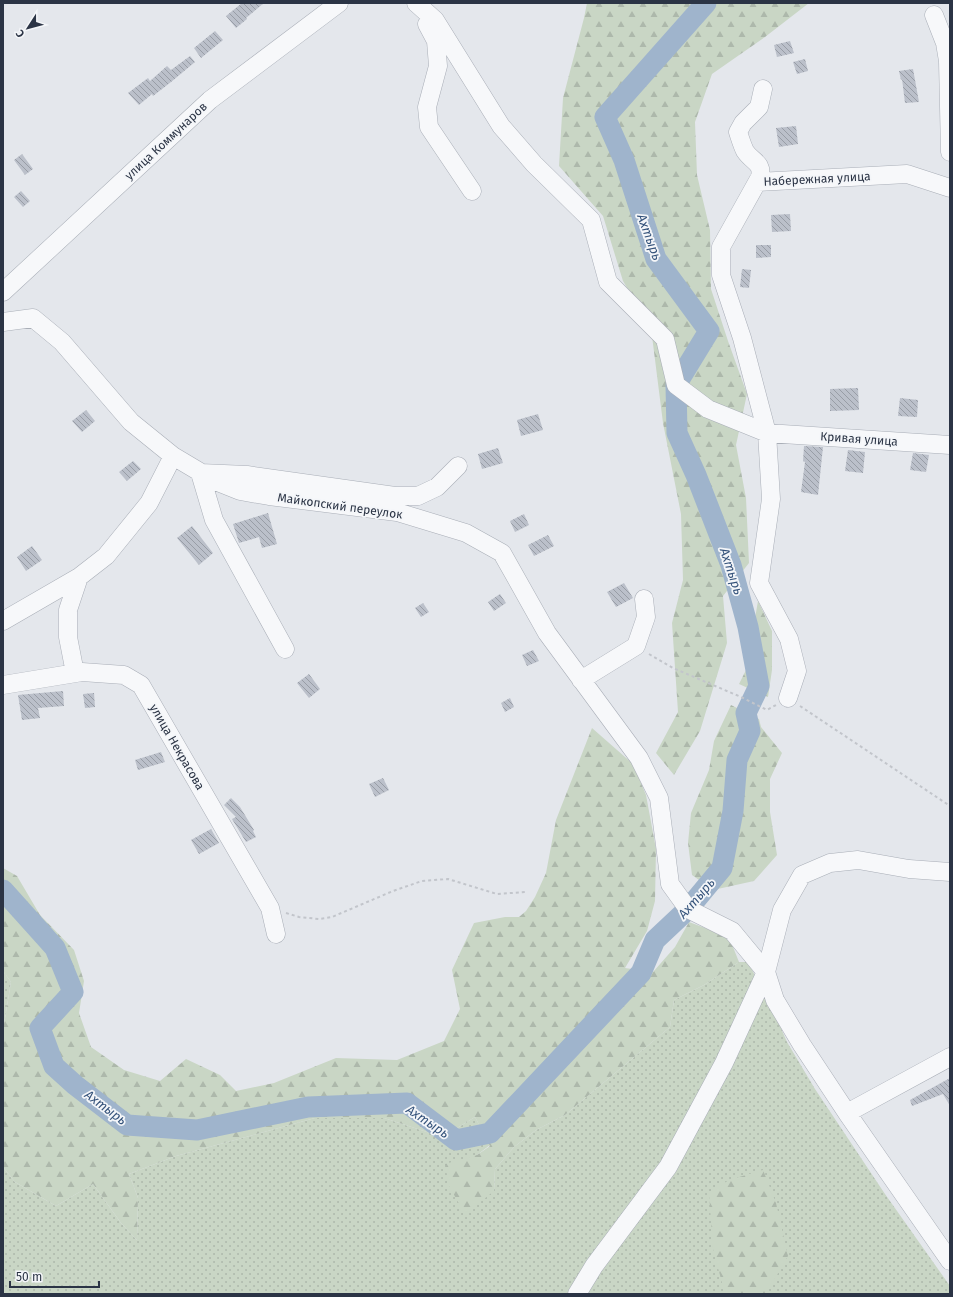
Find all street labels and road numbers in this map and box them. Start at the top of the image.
street label: улица Коммунаров [122,99,210,183]
street label: Набережная улица [763,169,871,189]
street label: Кривая улица [820,429,898,449]
street label: Майкопский переулок [277,490,404,522]
street label: улица Некрасова [147,702,207,792]

